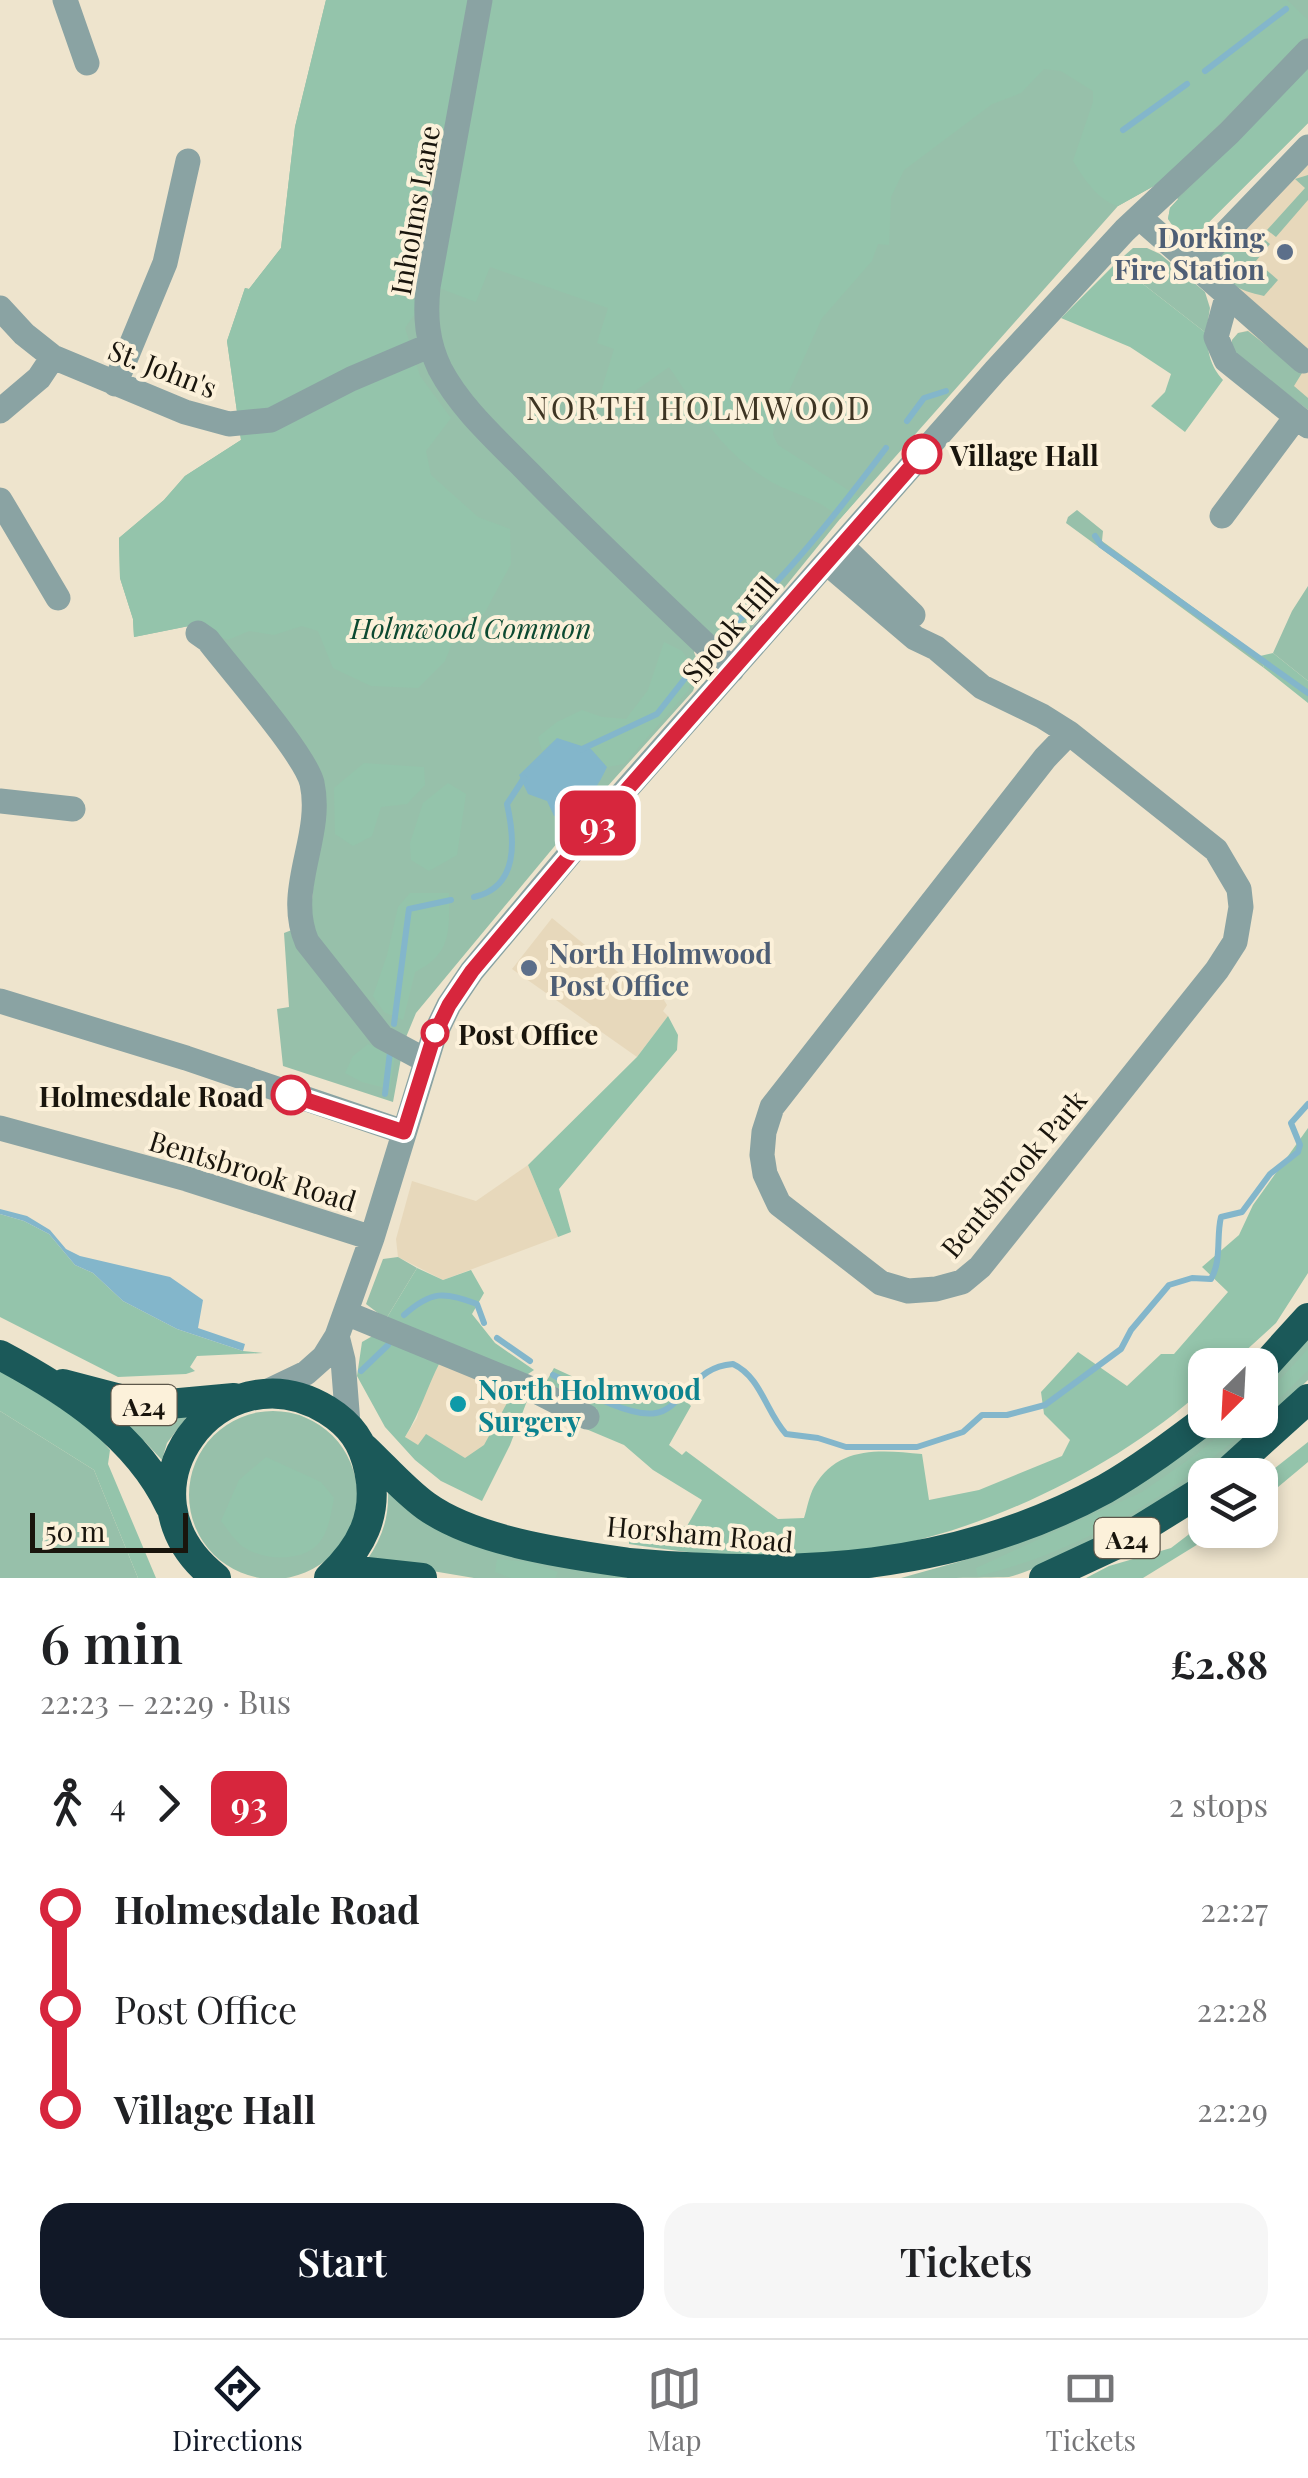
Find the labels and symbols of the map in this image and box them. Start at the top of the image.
street label: Inholms Lane [381,122,447,298]
place label: Dorking Fire Station [1114,218,1266,287]
marker: Dorking Fire Station [1274,241,1296,263]
street label: St. John's [104,330,222,406]
district label: NORTH HOLMWOOD [526,385,872,428]
marker: Village Hall [903,435,941,473]
place label: Village Hall [949,436,1099,473]
street label: Spook Hill [673,568,785,690]
park label: Holmwood Common [350,609,591,646]
line badge: 93 [553,790,643,856]
place label: North Holmwood Post Office [549,934,772,1003]
marker: North Holmwood Post Office [518,957,540,979]
place label: Post Office [458,1015,598,1052]
marker: Post Office [422,1020,448,1046]
marker: Holmesdale Road [272,1076,310,1114]
place label: Holmesdale Road [39,1077,264,1114]
street label: Bentsbrook Park [932,1081,1095,1265]
street label: Bentsbrook Road [145,1121,361,1219]
north arrow [1188,1348,1278,1438]
place label: North Holmwood Surgery [478,1370,701,1439]
road number: A24 [112,1385,176,1425]
marker: North Holmwood Surgery [447,1393,469,1415]
street label: Horsham Road [605,1506,795,1560]
scale bar [30,1508,188,1552]
road number: A24 [1094,1518,1160,1558]

